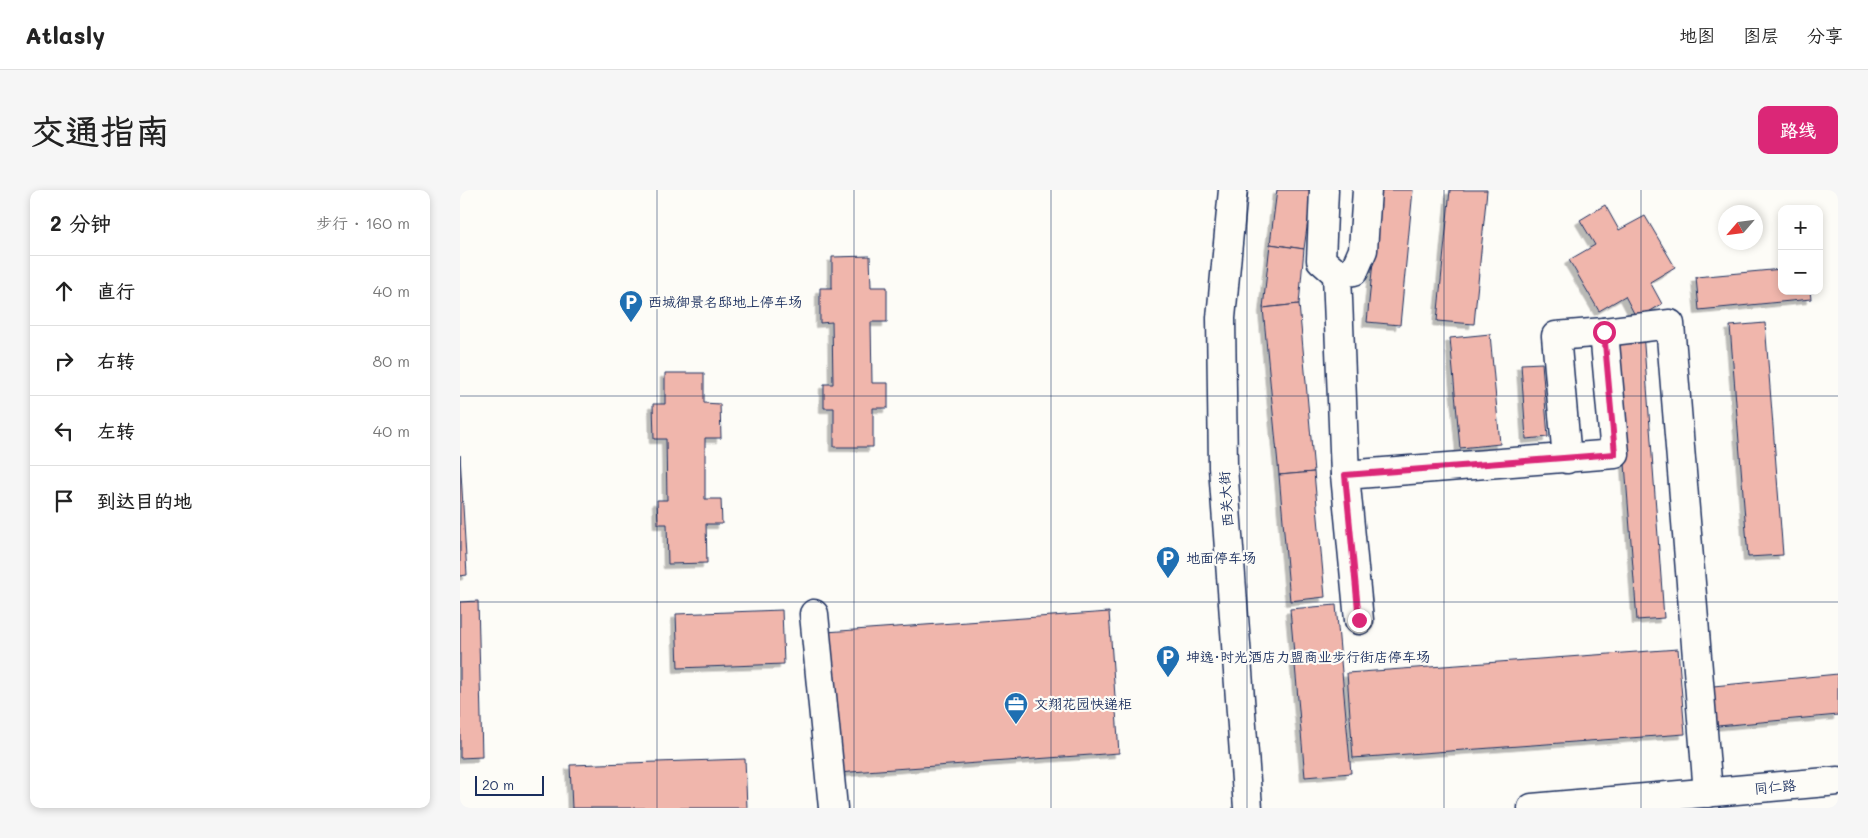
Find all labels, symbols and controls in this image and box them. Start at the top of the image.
text: Atlasly [25,19,105,50]
text: 地图 [1679,23,1715,47]
text: 图层 [1743,23,1779,47]
text: 分享 [1807,23,1843,47]
button: 路线 [1758,106,1838,154]
text: 交通指南 [30,107,170,153]
north arrow [1718,205,1763,250]
map controls [1778,205,1823,295]
button: + [1778,205,1823,250]
text: 2 分钟 [50,209,111,236]
text: 步行 · 160 m [316,212,410,233]
button: − [1778,250,1823,295]
icon: ahead [50,277,78,305]
text: 直行 [97,278,135,303]
text: 40 m [373,280,410,301]
parking icon: 西城御景名邸地上停车场 [618,289,644,323]
place label: 西城御景名邸地上停车场 [648,292,802,311]
route start [1593,321,1616,344]
icon: right [50,347,78,375]
text: 右转 [97,348,135,373]
text: 80 m [373,350,410,371]
icon: left [50,417,78,445]
text: 左转 [97,418,135,443]
text: 40 m [373,420,410,441]
street label: 西关大街 [1214,470,1237,528]
icon: arrive [50,487,78,515]
text: 到达目的地 [97,488,192,513]
parking icon: 地面停车场 [1155,545,1181,579]
place label: 地面停车场 [1186,548,1256,567]
route end [1348,609,1371,632]
parking icon: 坤逸·时光酒店力盟商业步行街店停车场 [1155,644,1181,678]
place label: 坤逸·时光酒店力盟商业步行街店停车场 [1186,647,1430,666]
office icon: 文翔花园快递柜 [1003,691,1029,725]
place label: 文翔花园快递柜 [1034,694,1132,713]
scale bar [475,773,544,796]
text: 20 m [482,775,514,794]
street label: 同仁路 [1753,775,1797,798]

